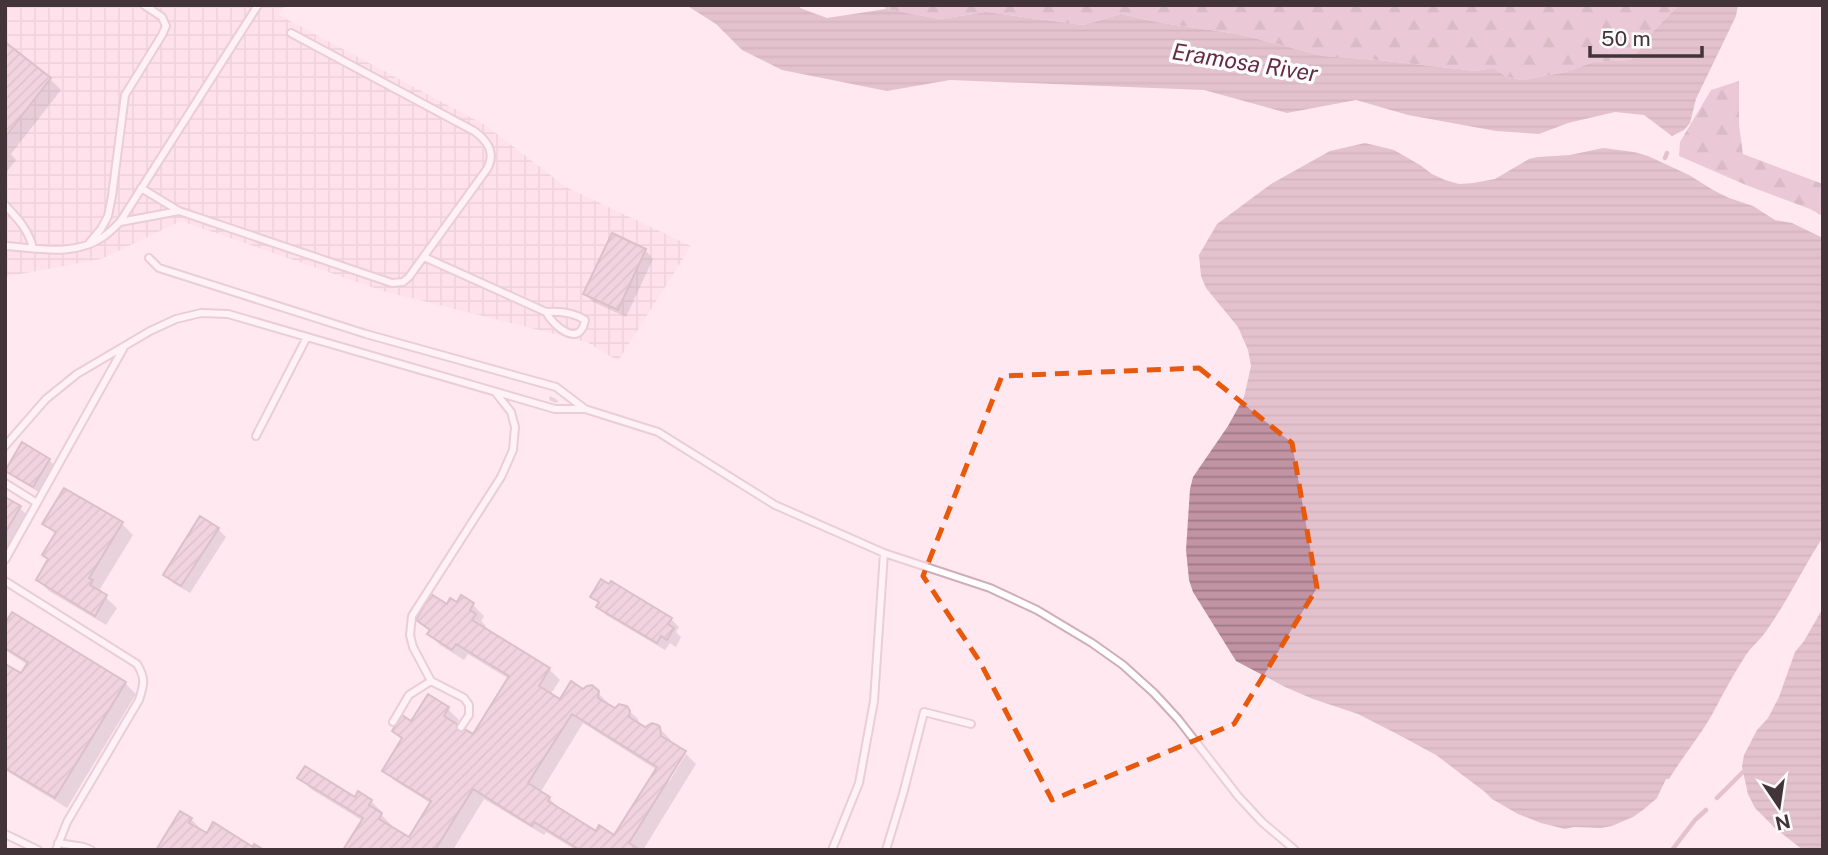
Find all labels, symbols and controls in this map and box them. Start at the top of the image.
scale bar [1590,14,1702,58]
text: 50 m [1601,26,1651,51]
water label: Eramosa River [1170,37,1320,87]
north arrow [1744,771,1814,841]
text: N [1773,810,1793,835]

